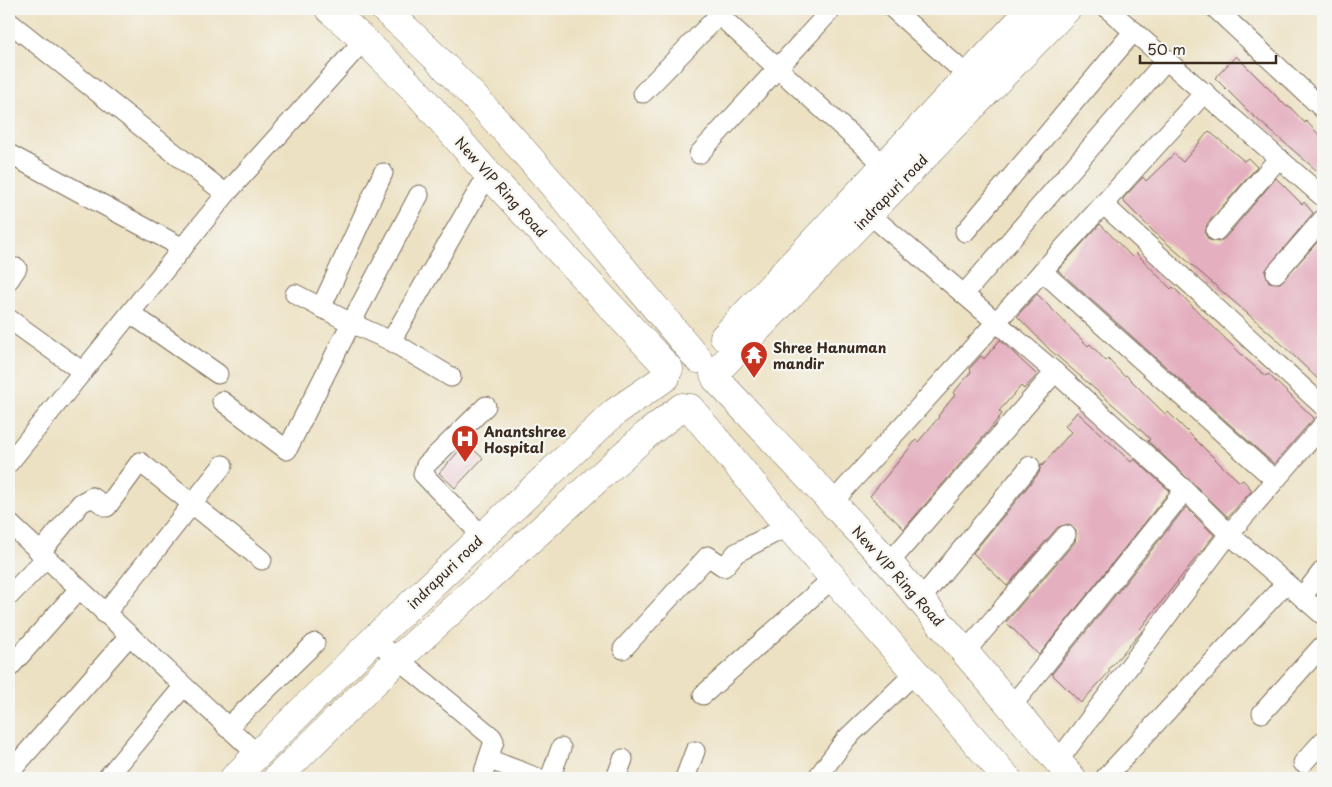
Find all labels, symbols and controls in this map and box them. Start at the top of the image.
scale bar [1140,32,1276,64]
text: 50 m [1147,37,1186,60]
street label: New VIP Ring Road [450,132,552,242]
street label: indrapuri road [850,150,932,234]
place label: Shree Hanuman mandir [773,337,887,374]
temple icon: Shree Hanuman mandir [739,340,769,379]
place label: Anantshree Hospital [483,421,566,458]
hospital icon: Anantshree Hospital [450,424,480,463]
street label: New VIP Ring Road [847,521,949,631]
street label: indrapuri road [403,531,487,613]

